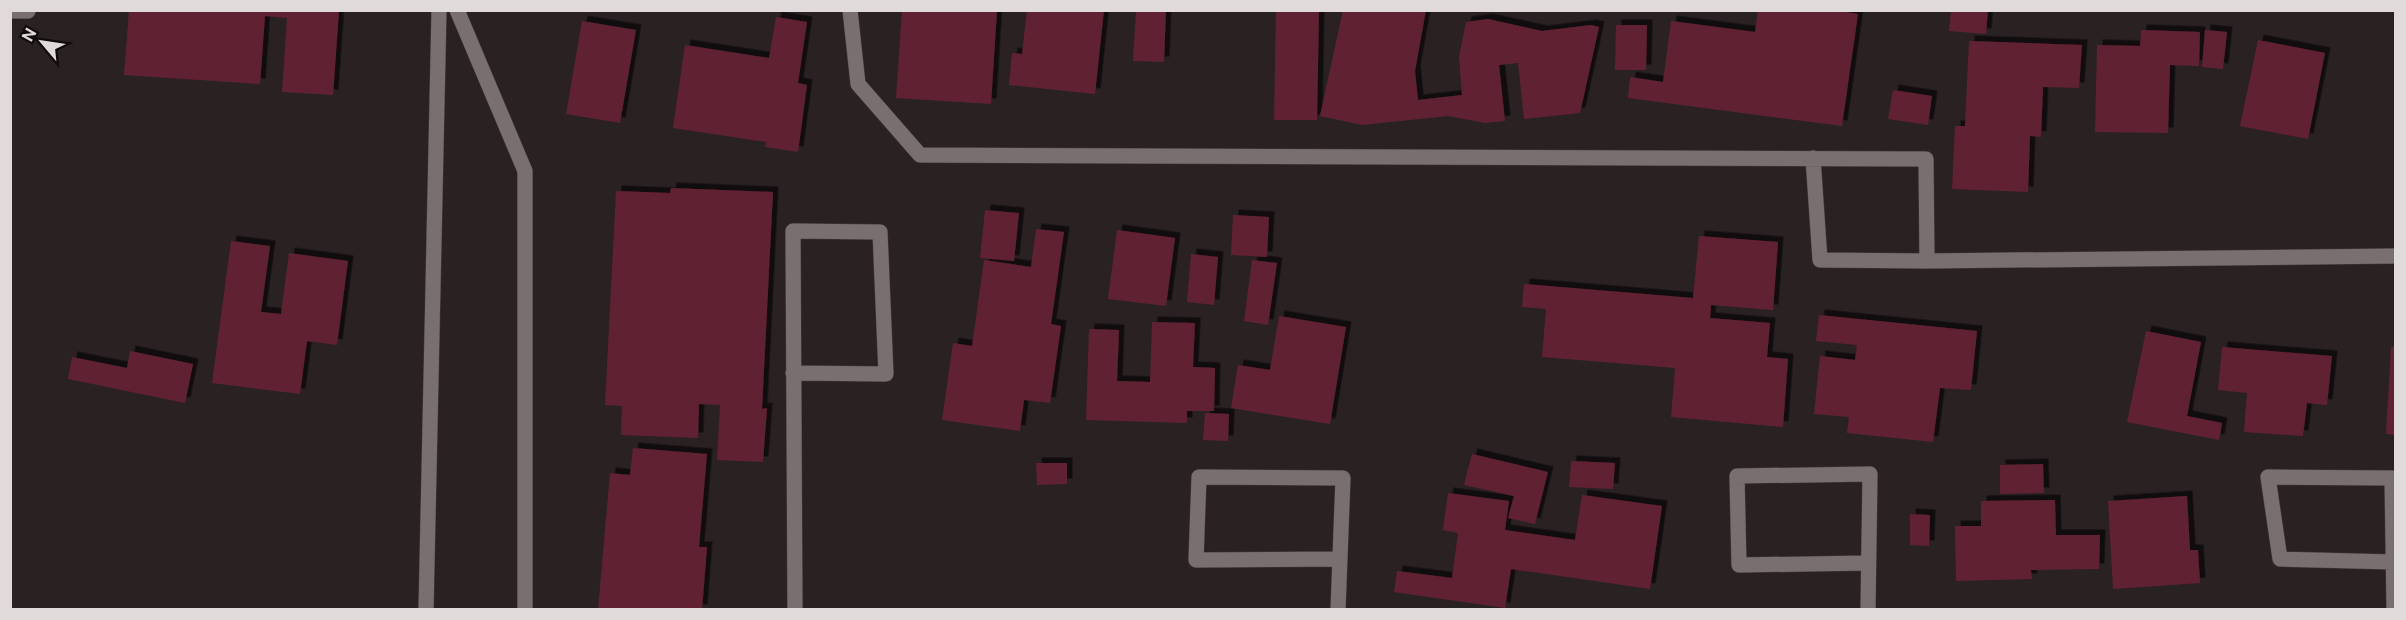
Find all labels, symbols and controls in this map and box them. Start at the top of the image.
north arrow [12,12,72,72]
text: N [18,25,41,45]

